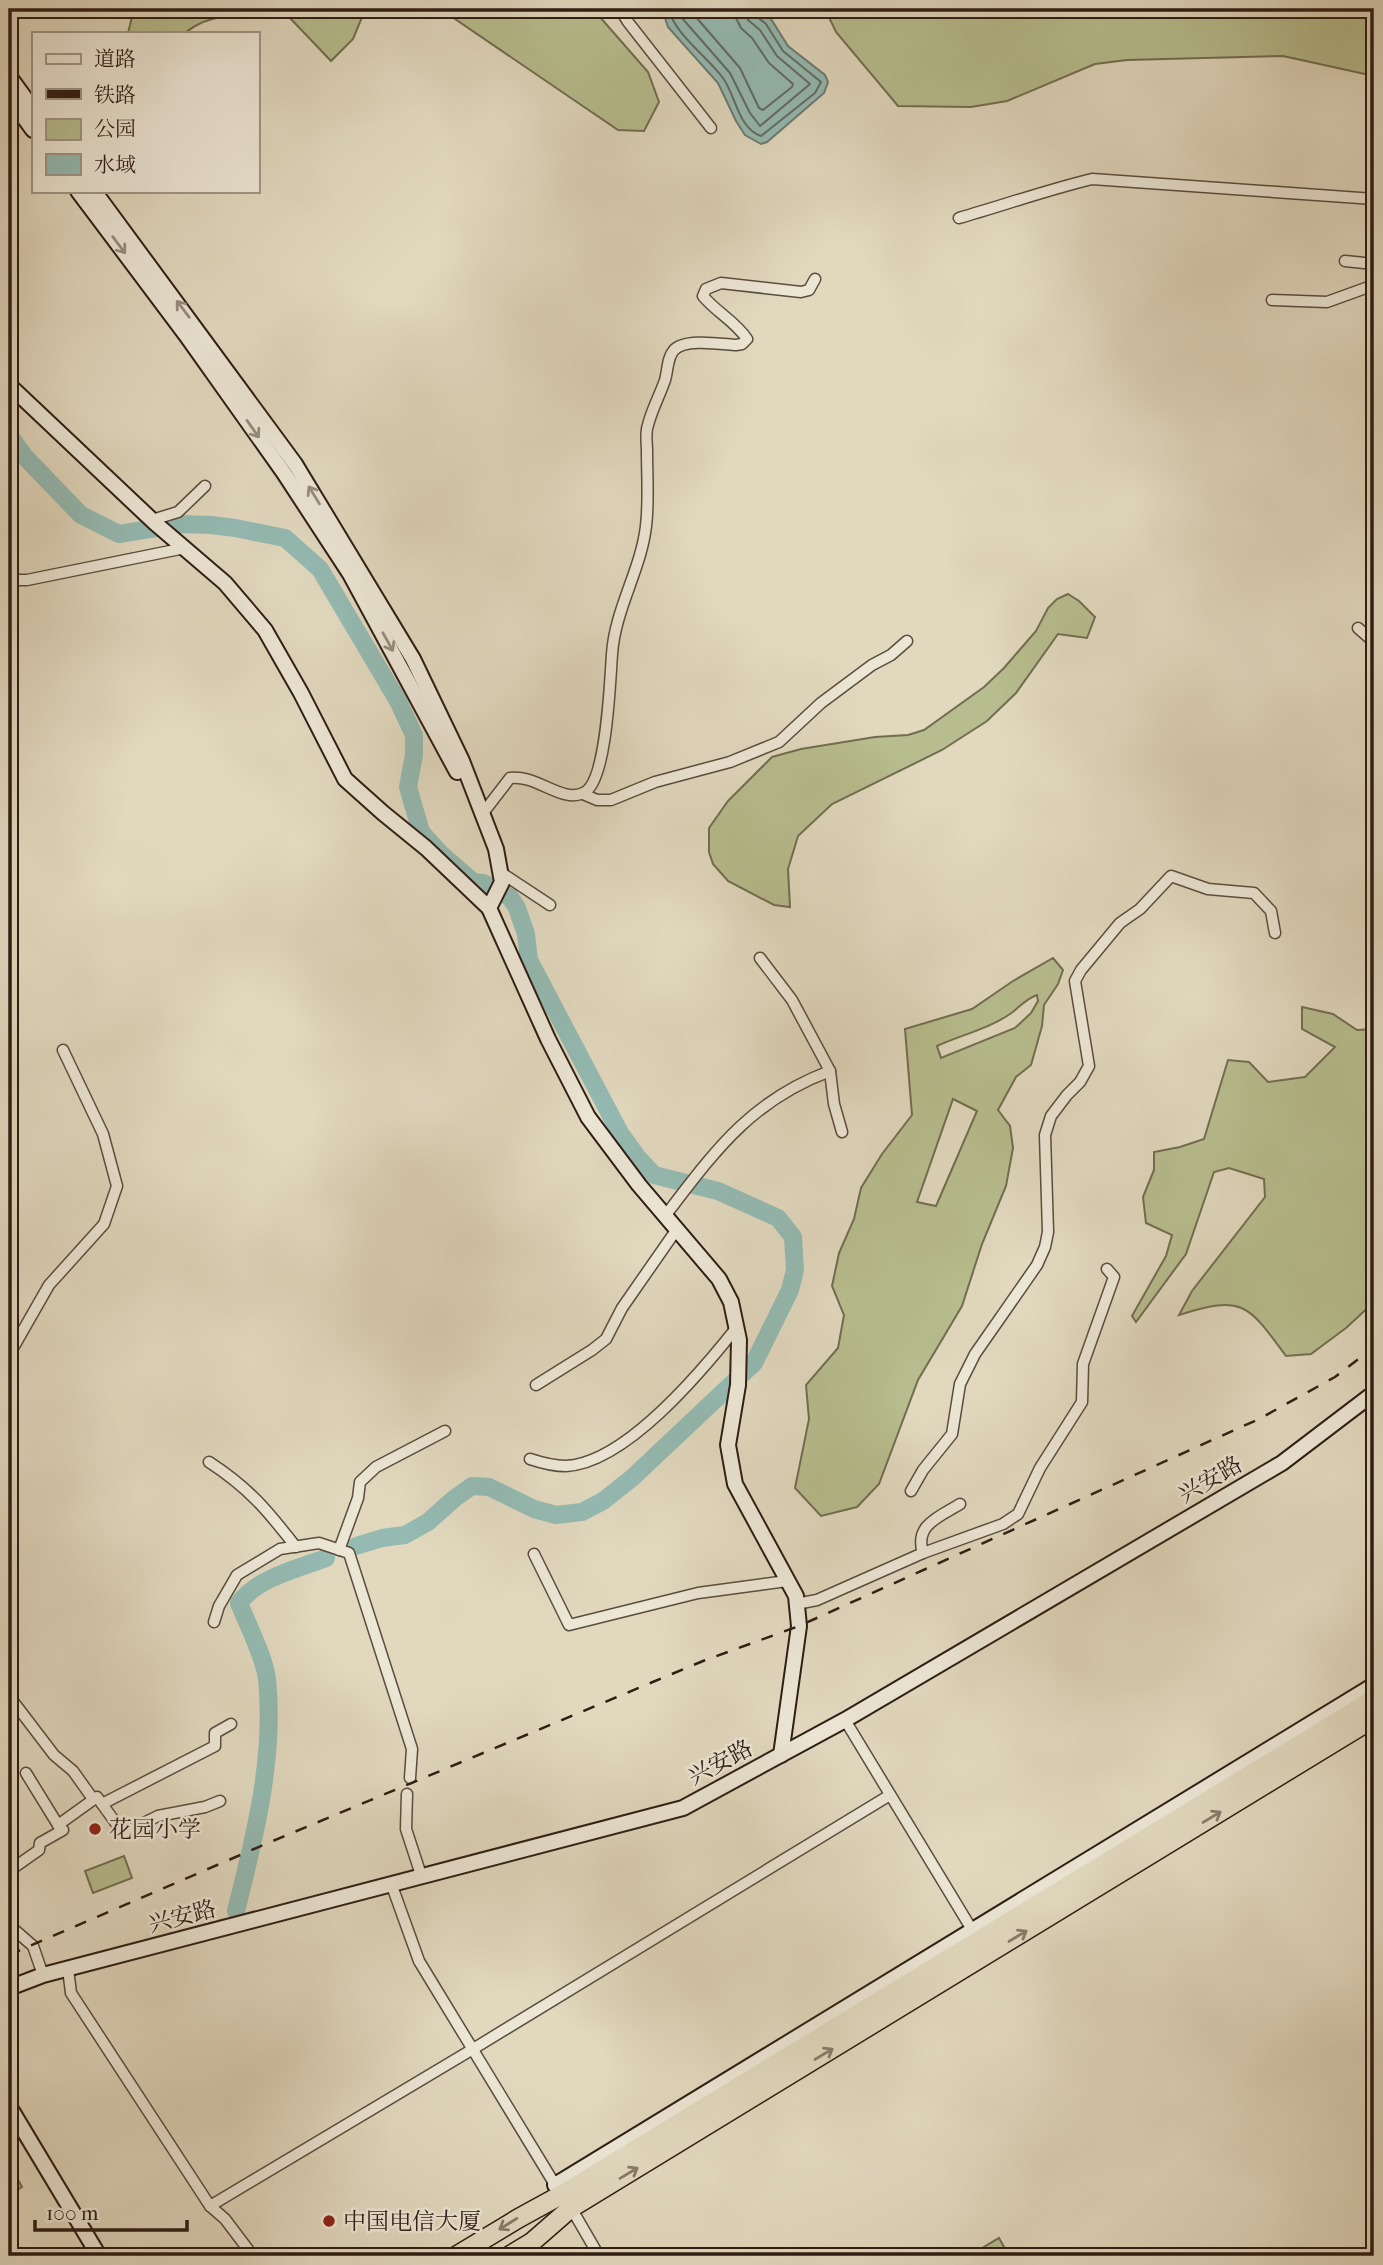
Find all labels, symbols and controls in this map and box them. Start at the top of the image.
legend [32,32,259,192]
text: 道路 [94,47,136,71]
text: 铁路 [94,83,136,107]
text: 公园 [94,117,136,141]
text: 水域 [94,153,136,177]
one-way arrow [112,236,127,254]
one-way arrow [175,300,190,319]
one-way arrow [246,419,260,438]
one-way arrow [306,486,321,505]
one-way arrow [381,631,395,652]
street label: 兴安路 [1174,1450,1247,1508]
street label: 兴安路 [683,1734,757,1791]
one-way arrow [1202,1810,1222,1824]
place label: 花园小学 [109,1816,201,1843]
marker: 花园小学 [87,1821,103,1837]
street label: 兴安路 [145,1895,219,1938]
one-way arrow [1007,1928,1027,1942]
one-way arrow [813,2047,833,2061]
one-way arrow [619,2165,639,2179]
scale bar [35,2188,187,2232]
text: 100 m [46,2201,99,2225]
place label: 中国电信大厦 [343,2208,481,2235]
marker: 中国电信大厦 [321,2213,337,2229]
one-way arrow [498,2218,518,2232]

